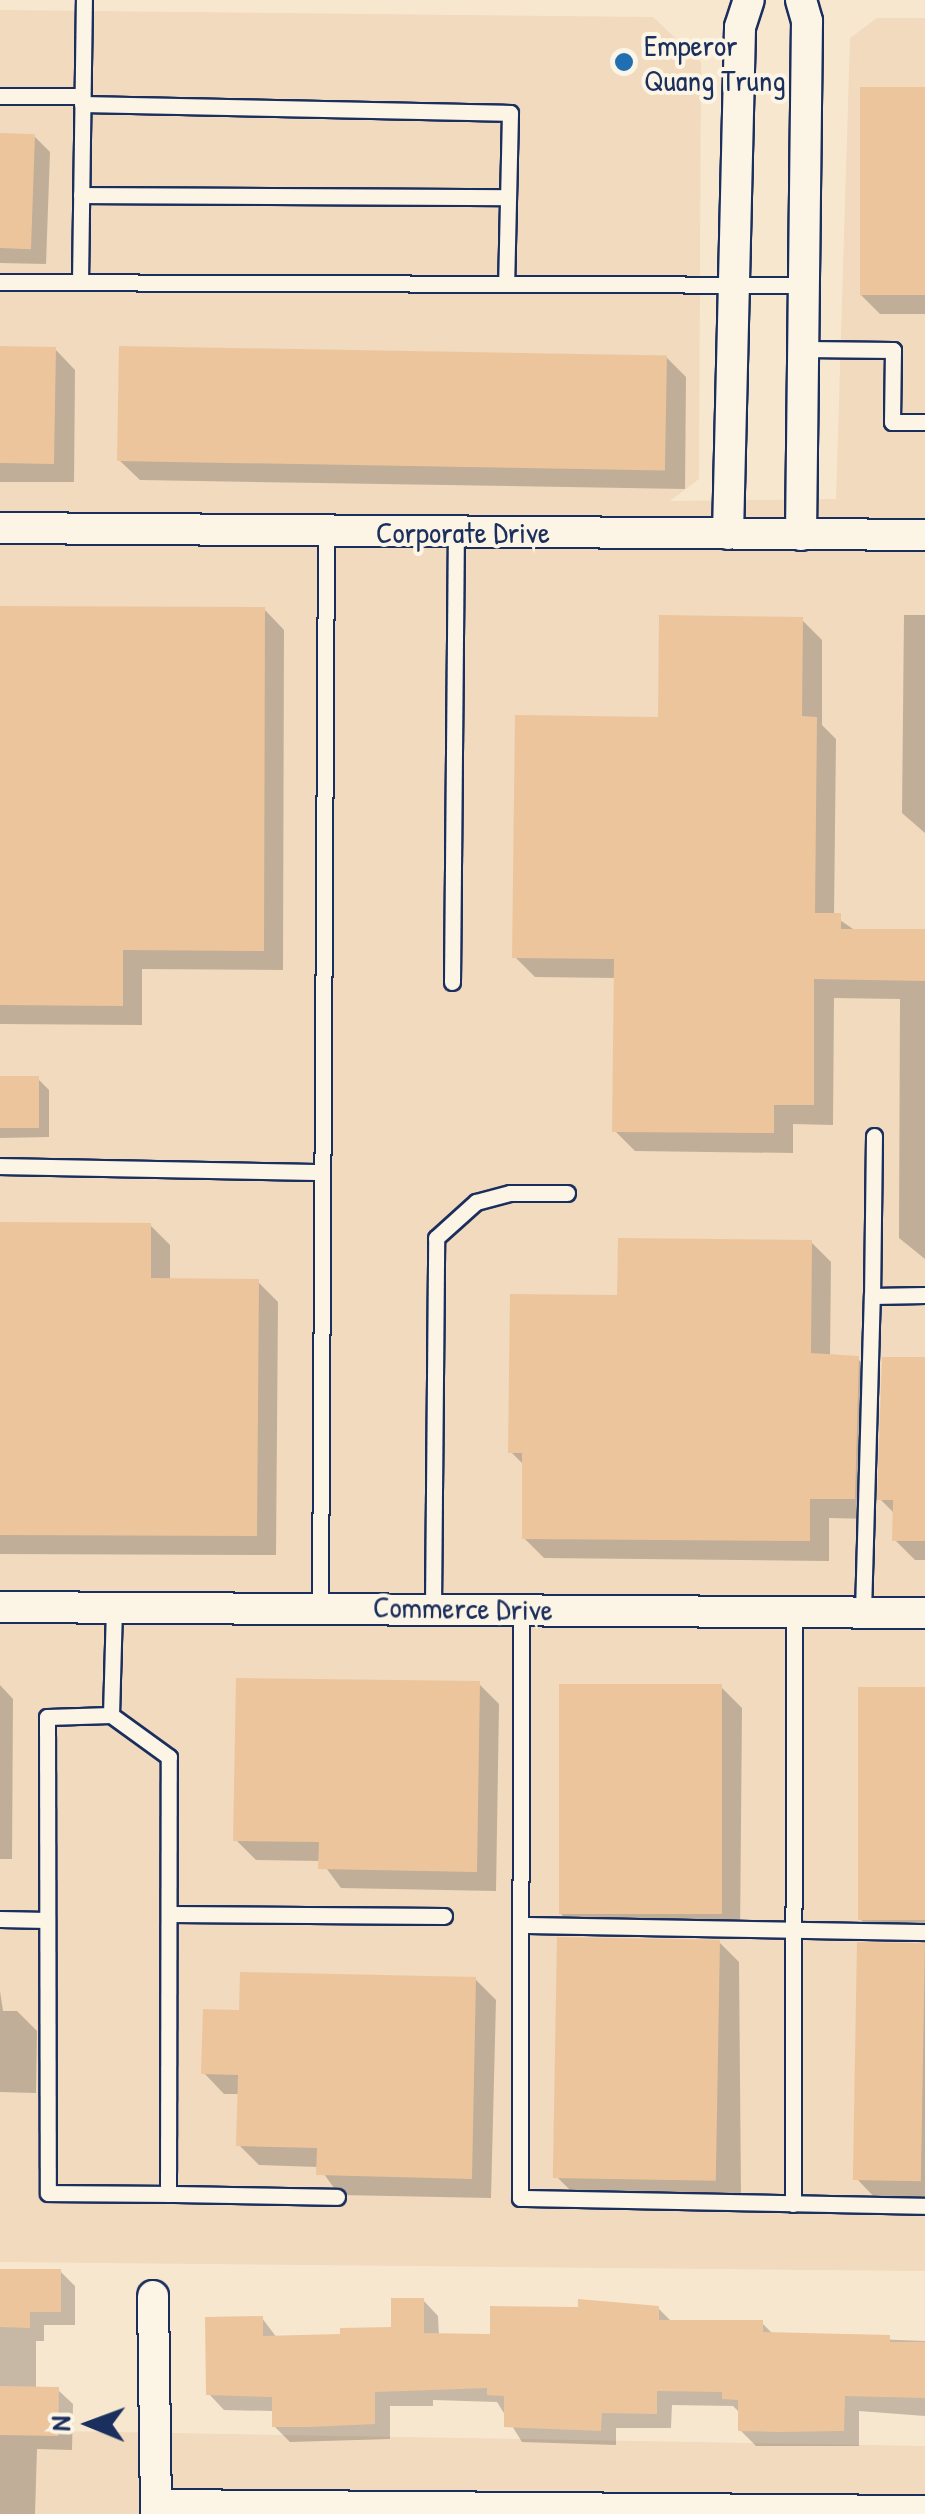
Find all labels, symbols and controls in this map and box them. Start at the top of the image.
place label: Emperor Quang Trung [644,27,786,98]
marker: Emperor Quang Trung [613,51,635,73]
street label: Corporate Drive [376,514,550,550]
street label: Commerce Drive [373,1588,553,1628]
north arrow [40,2374,140,2474]
text: N [41,2416,79,2431]

